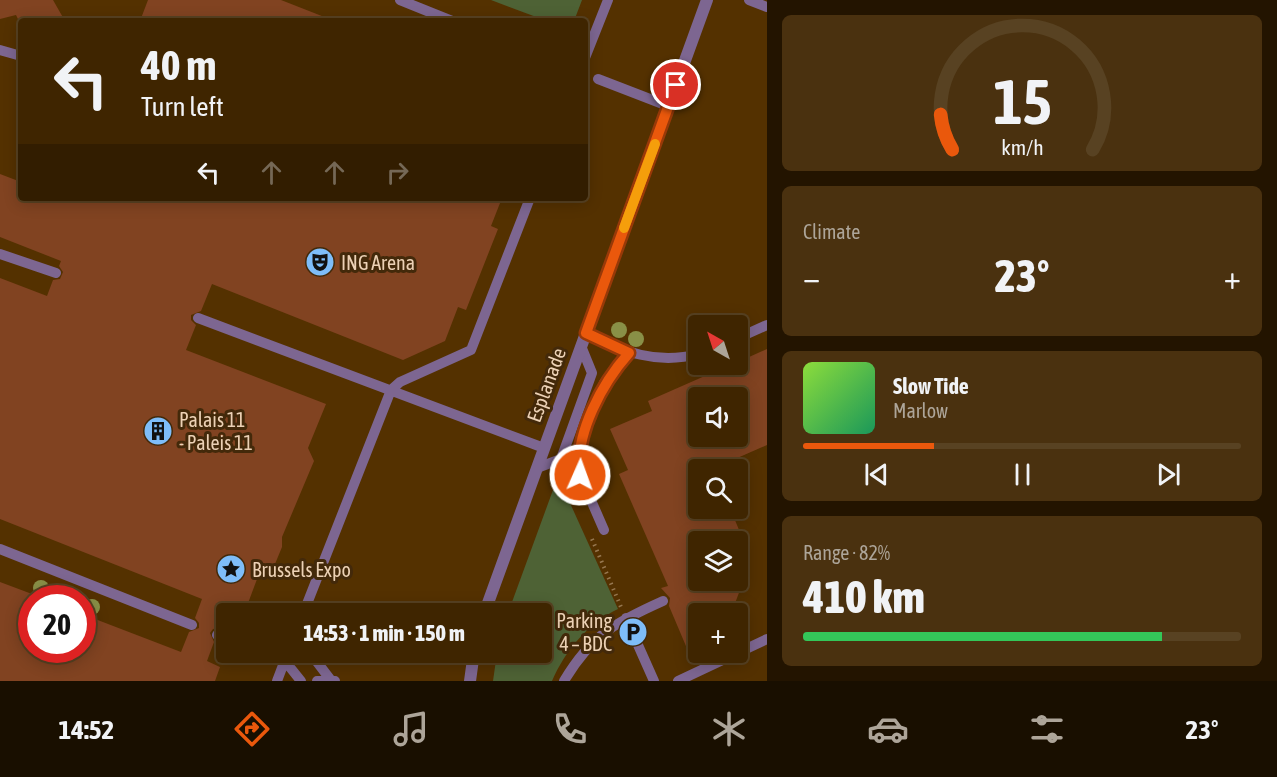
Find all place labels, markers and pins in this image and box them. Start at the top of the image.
pin [650,59,701,110]
theatre icon: ING Arena [304,246,336,278]
place label: ING Arena [341,251,415,274]
place label: Palais 11 - Paleis 11 [179,408,253,454]
building icon: Palais 11 - Paleis 11 [142,415,174,447]
place icon: Brussels Expo [215,553,247,585]
place label: Brussels Expo [252,558,351,581]
place label: Parking 4 – BDC [556,609,612,655]
parking icon: Parking 4 – BDC [617,616,649,648]

